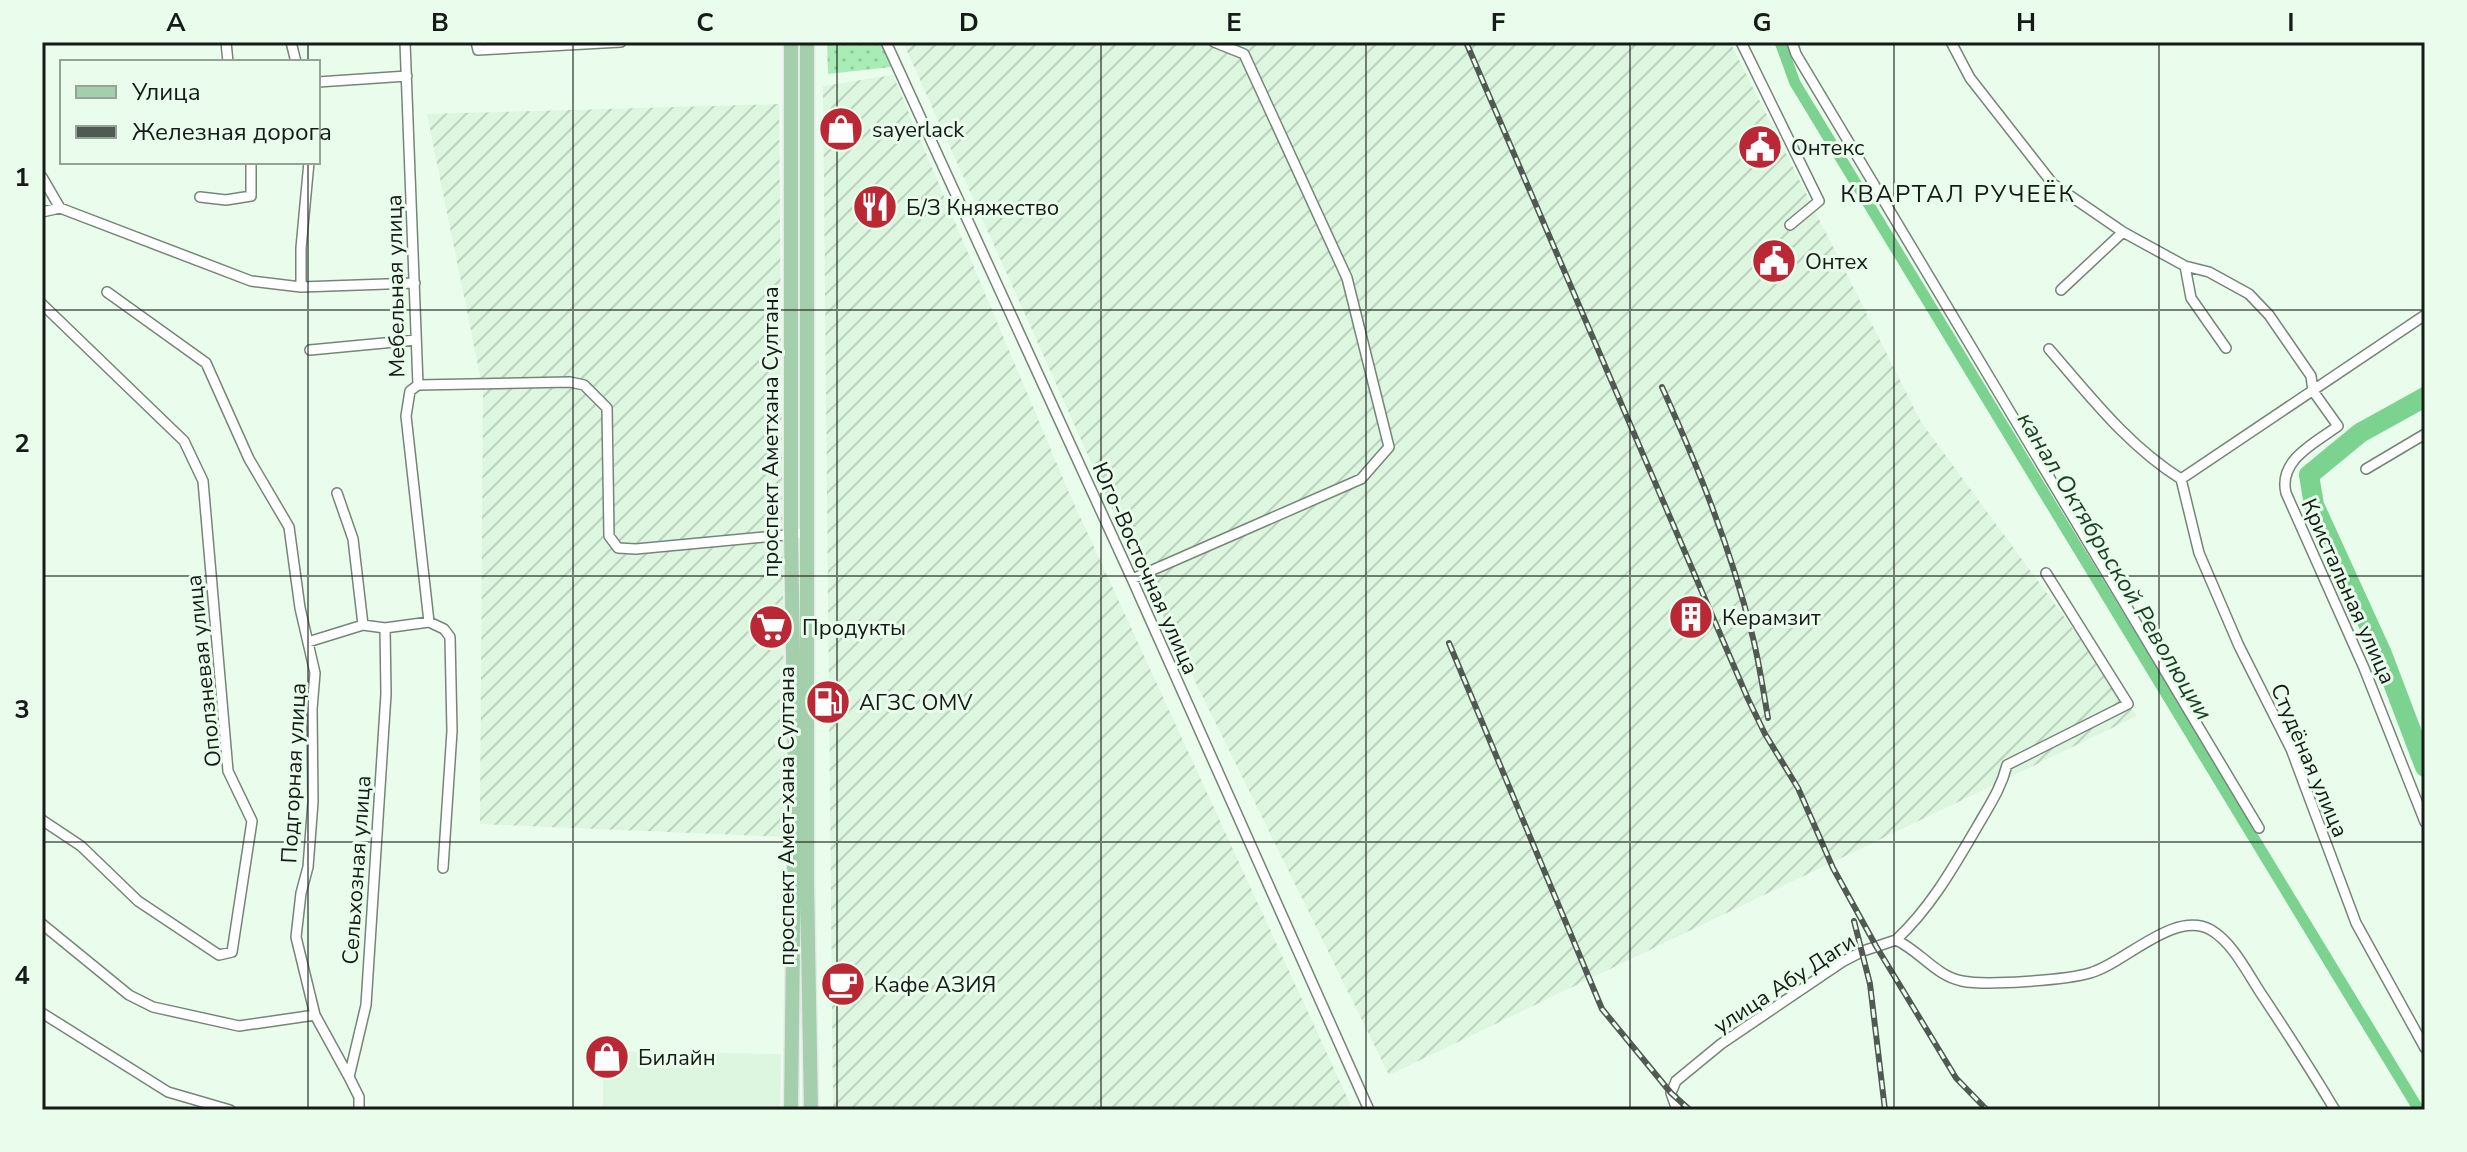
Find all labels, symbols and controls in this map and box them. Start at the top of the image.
text: A [166,5,186,40]
text: B [431,5,449,40]
text: C [696,5,714,40]
text: D [959,5,979,40]
text: E [1226,5,1242,40]
text: F [1491,5,1505,40]
text: G [1752,5,1772,40]
text: H [2016,5,2036,40]
text: I [2287,5,2295,40]
legend [60,60,320,164]
text: Улица [131,76,201,108]
shop icon: sayerlack [817,105,865,153]
place label: sayerlack [872,115,965,145]
text: Железная дорога [132,116,332,148]
public building icon: Онтекс [1736,123,1784,171]
place label: Онтекс [1791,133,1864,163]
text: 1 [14,160,30,195]
district label: КВАРТАЛ РУЧЕЁК [1840,178,2076,210]
restaurant icon: Б/З Княжество [851,183,899,231]
place label: Б/З Княжество [906,193,1059,223]
street label: Мебельная улица [379,194,413,378]
public building icon: Онтех [1750,237,1798,285]
place label: Онтех [1805,247,1868,277]
street label: проспект Аметхана Султана [756,286,786,578]
water label: канал Октябрьской Революции [2010,406,2220,726]
text: 2 [14,426,30,461]
street label: Юго-Восточная улица [1085,457,1205,679]
street label: Кристальная улица [2294,494,2402,689]
street label: Оползневая улица [179,573,229,768]
building icon: Керамзит [1667,593,1715,641]
supermarket icon: Продукты [747,603,795,651]
place label: Керамзит [1722,603,1821,633]
place label: Продукты [802,613,906,643]
street label: проспект Амет-хана Султана [772,666,802,966]
fuel station icon: АГЗС OMV [804,678,852,726]
street label: Студёная улица [2263,679,2355,842]
street label: Подгорная улица [274,682,314,864]
place label: АГЗС OMV [859,688,973,718]
text: 3 [14,692,30,727]
street label: Сельхозная улица [335,774,379,966]
street label: улица Абу Даги [1708,927,1861,1041]
text: 4 [14,958,30,993]
cafe icon: Кафе АЗИЯ [819,960,867,1008]
place label: Кафе АЗИЯ [874,970,996,1000]
shop icon: Билайн [583,1033,631,1081]
place label: Билайн [638,1043,716,1073]

